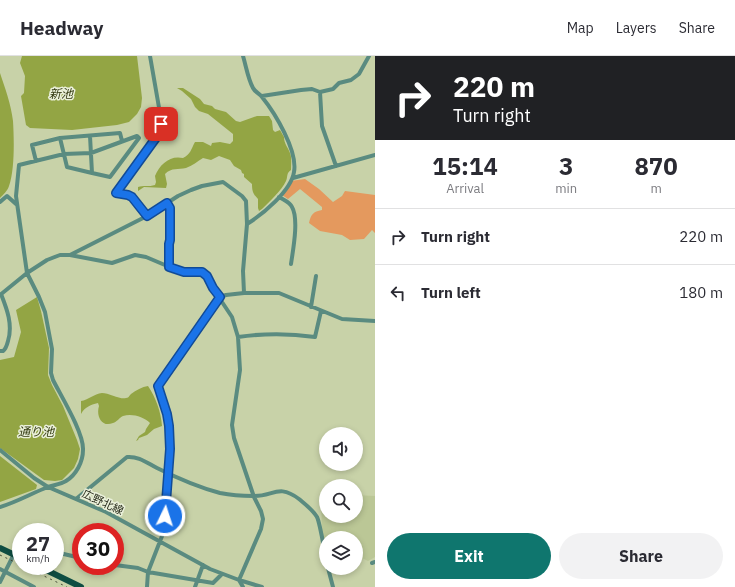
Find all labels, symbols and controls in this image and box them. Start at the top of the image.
text: Headway [20,16,103,40]
text: Map [567,19,594,37]
text: Layers [616,19,657,37]
text: Share [679,19,715,37]
text: 220 m [453,68,535,105]
icon: right [387,72,439,124]
water label: 新池 [49,86,74,101]
text: Turn right [453,104,531,127]
pin [144,107,178,141]
icon: arrive [150,113,172,135]
text: 15:14 [432,150,498,182]
text: 3 [559,150,573,182]
text: 870 [634,150,678,182]
text: Arrival [446,180,484,197]
text: min [555,180,577,197]
text: m [650,180,662,197]
icon: right [387,226,409,248]
text: Turn right [421,227,490,246]
text: 220 m [679,227,723,246]
icon: left [387,282,409,304]
text: Turn left [421,283,481,302]
text: 180 m [679,283,723,302]
water label: 通り池 [18,424,55,439]
map controls [319,427,363,575]
button: sound [319,427,363,471]
button: search [319,479,363,523]
street label: 広野北線 [80,486,126,518]
position arrow [144,495,186,537]
speed limit sign: 30 [72,523,124,575]
text: 27 [26,530,50,557]
button: layers [319,531,363,575]
button: Exit [387,533,551,579]
button: Share [559,533,723,579]
text: km/h [26,552,50,565]

